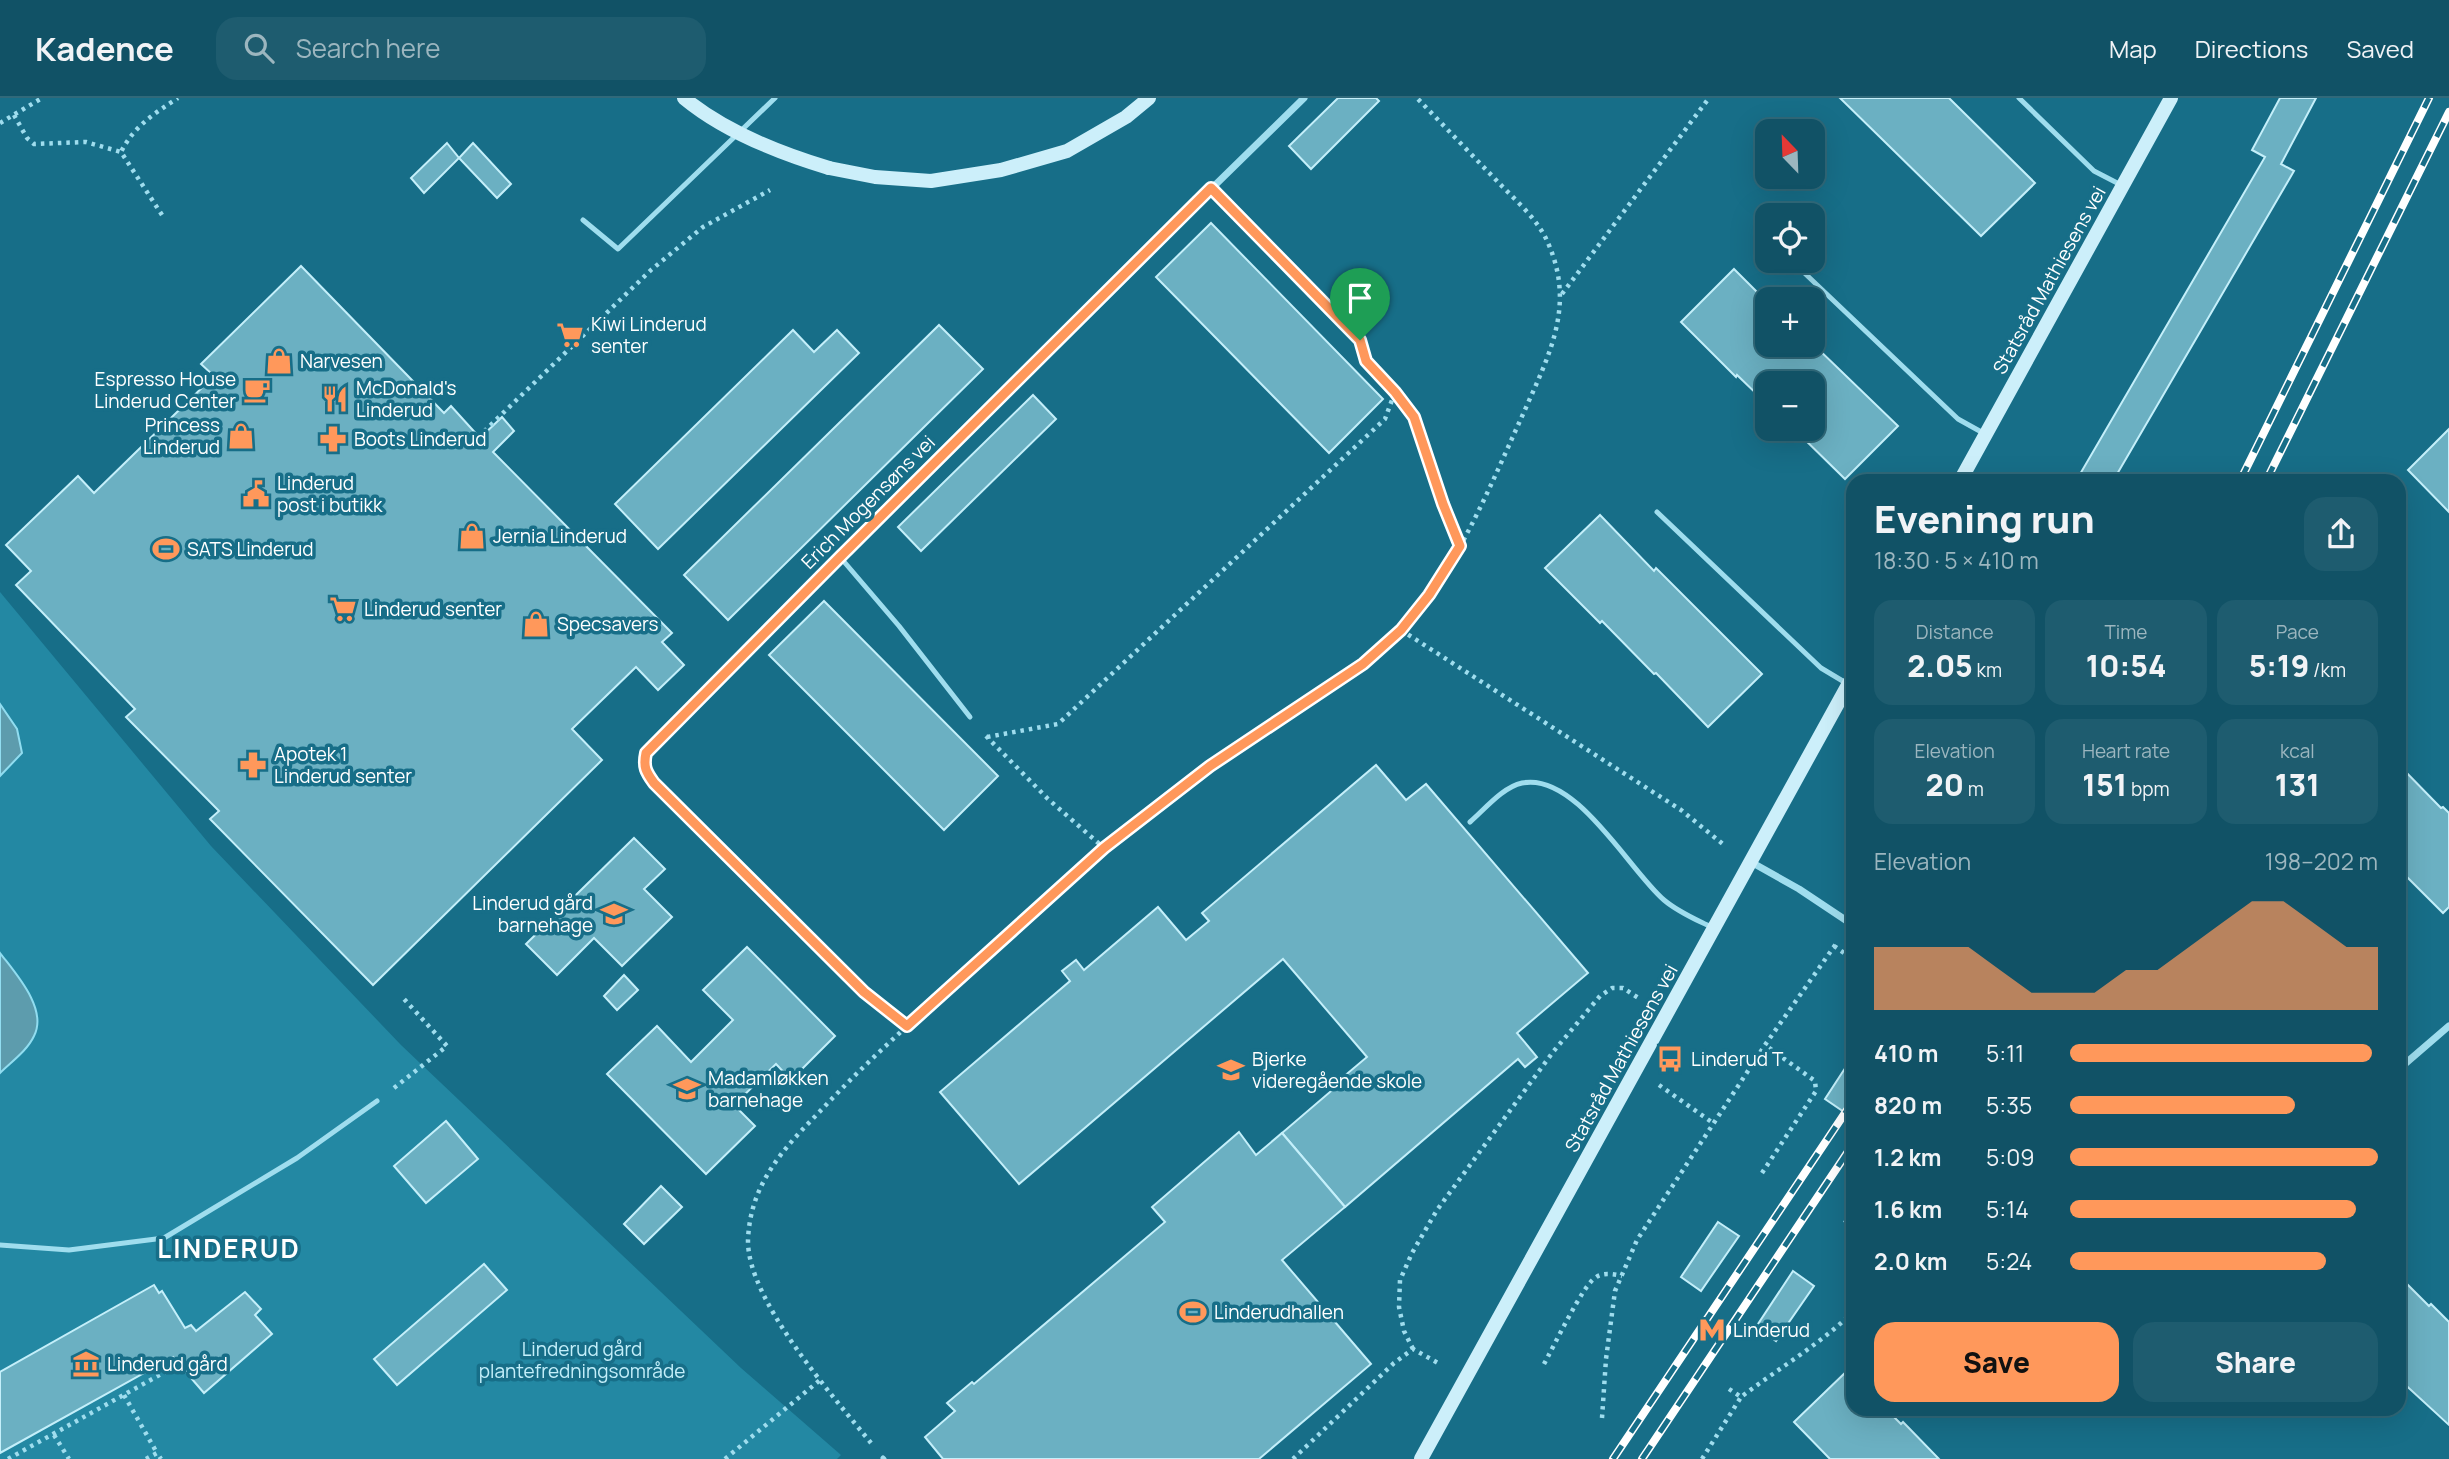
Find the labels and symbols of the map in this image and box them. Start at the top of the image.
north arrow [1755,119,1825,189]
street label: Statsråd Mathiesens vei [1986,181,2112,379]
pin [1330,268,1390,340]
place label: Kiwi Linderud senter [591,311,707,359]
supermarket icon: Kiwi Linderud senter [555,320,585,350]
shop icon: Narvesen [264,346,294,376]
place label: Narvesen [300,348,383,374]
place label: Espresso House Linderud Center [94,366,236,414]
cafe icon: Espresso House Linderud Center [242,375,272,405]
place label: McDonald's Linderud [356,375,457,423]
restaurant icon: McDonald's Linderud [320,384,350,414]
place label: Princess Linderud [143,412,220,460]
shop icon: Princess Linderud [226,421,256,451]
pharmacy icon: Boots Linderud [318,424,348,454]
place label: Boots Linderud [354,426,487,452]
street label: Erich Mogensøns vei [795,429,941,575]
place label: Linderud post i butikk [277,470,383,518]
public building icon: Linderud post i butikk [241,479,271,509]
shop icon: Jernia Linderud [457,521,487,551]
place label: Jernia Linderud [493,523,627,549]
sports icon: SATS Linderud [151,534,181,564]
place label: SATS Linderud [187,536,314,562]
supermarket icon: Linderud senter [328,594,358,624]
place label: Linderud senter [364,596,502,622]
shop icon: Specsavers [521,609,551,639]
place label: Specsavers [557,611,659,637]
place label: Apotek 1 Linderud senter [274,741,412,789]
pharmacy icon: Apotek 1 Linderud senter [238,750,268,780]
place label: Linderud gård barnehage [472,890,593,938]
school or university icon: Linderud gård barnehage [599,899,629,929]
street label: Statsråd Mathiesens vei [1558,959,1684,1157]
bus stop icon: Linderud T [1655,1044,1685,1074]
place label: Bjerke videregående skole [1252,1046,1422,1094]
place label: Linderud T [1691,1046,1784,1072]
school or university icon: Bjerke videregående skole [1216,1055,1246,1085]
place label: Madamløkken barnehage [708,1065,829,1113]
school or university icon: Madamløkken barnehage [672,1074,702,1104]
district label: LINDERUD [157,1230,301,1266]
sports icon: Linderudhallen [1178,1297,1208,1327]
place label: Linderudhallen [1214,1299,1344,1325]
metro station icon: Linderud [1697,1315,1727,1345]
place label: Linderud [1733,1317,1810,1343]
park label: Linderud gård plantefredningsområde [479,1336,685,1384]
museum icon: Linderud gård [71,1349,101,1379]
place label: Linderud gård [107,1351,228,1377]

